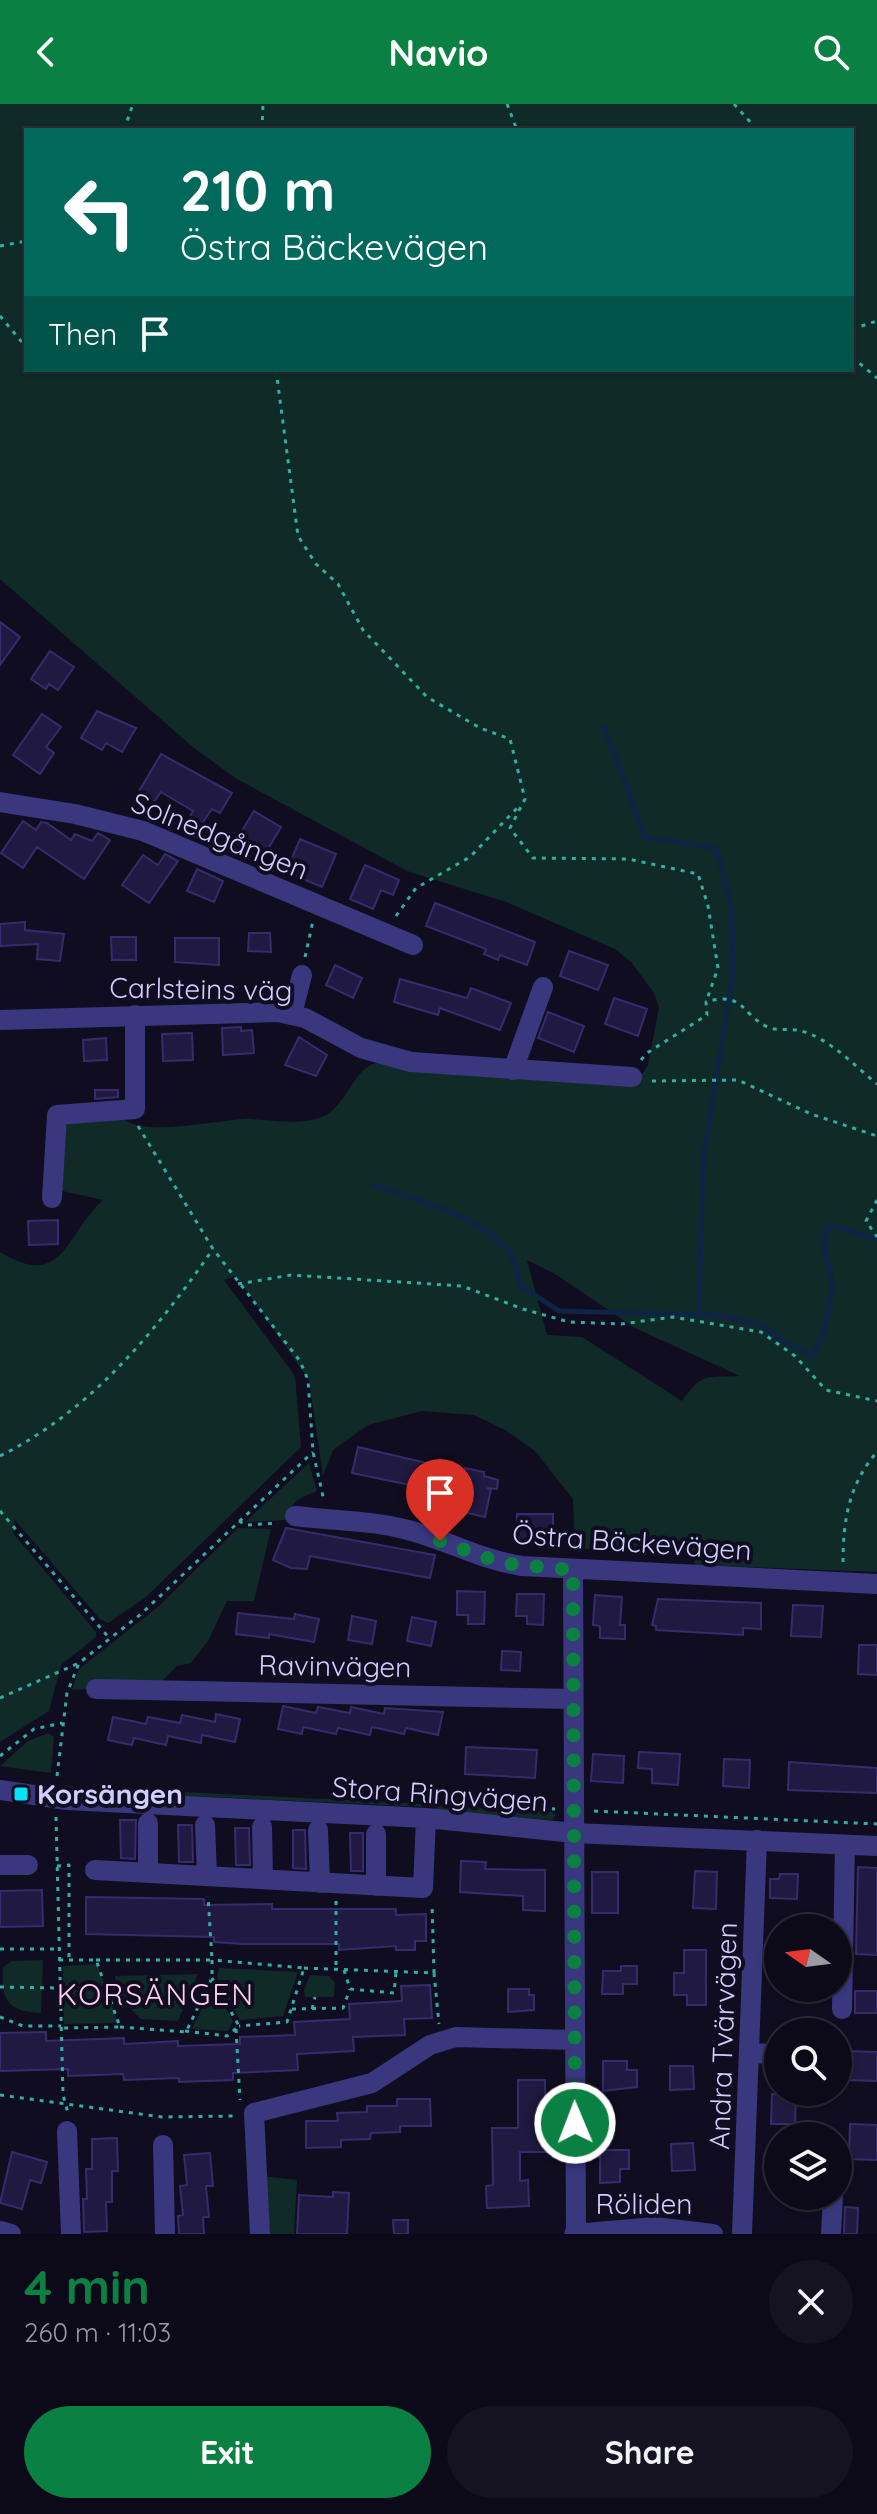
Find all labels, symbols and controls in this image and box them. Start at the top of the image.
icon: back [24,30,68,74]
text: Navio [389,30,488,75]
icon: search [809,30,853,74]
text: 210 m [180,155,335,225]
icon: left [48,160,152,264]
text: Östra Bäckevägen [180,224,488,269]
icon: arrive [133,312,177,356]
text: Then [48,315,117,353]
street label: Solnedgången [127,784,314,887]
street label: Carlsteins väg [109,969,293,1008]
pin [406,1459,474,1541]
icon: arrive [418,1471,462,1515]
street label: Östra Bäckevägen [511,1516,753,1567]
street label: Ravinvägen [258,1647,412,1684]
street label: Stora Ringvägen [331,1769,549,1818]
place label: Korsängen [37,1776,183,1811]
marker: Korsängen [12,1785,30,1803]
north arrow [764,1914,852,2002]
map controls [764,1914,852,2210]
street label: Andra Tvärvägen [701,1922,744,2150]
district label: KORSÄNGEN [57,1975,255,2013]
button: search [764,2018,852,2106]
position arrow [533,2081,617,2165]
button: layers [764,2122,852,2210]
street label: Röliden [595,2186,693,2221]
text: 4 min [24,2256,150,2316]
button: close [769,2260,853,2344]
text: 260 m · 11:03 [24,2316,171,2349]
button: Exit [24,2406,431,2498]
button: Share [447,2406,853,2498]

